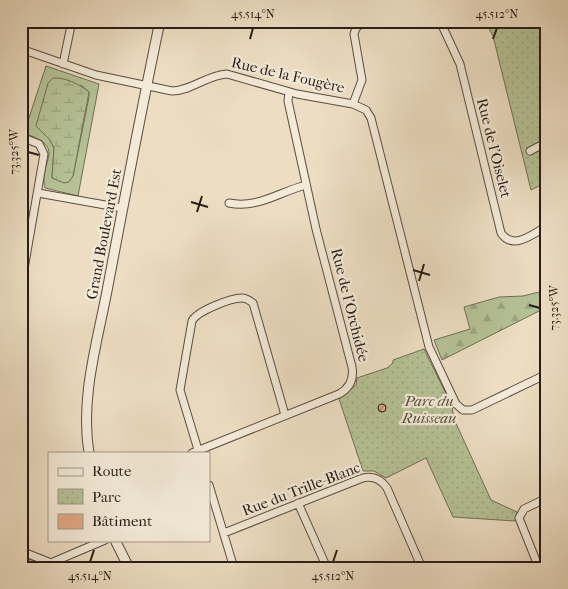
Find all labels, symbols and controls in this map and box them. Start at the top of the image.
text: 45.514°N [231,7,275,21]
text: 45.512°N [476,7,518,21]
street label: Rue de la Fougère [230,53,347,97]
street label: Rue de l'Oiselet [473,96,515,200]
text: 73.325°W [7,128,21,175]
street label: Grand Boulevard Est [82,166,126,301]
street label: Rue de l'Orchidée [327,246,373,364]
text: 73.325°W [547,284,561,331]
park label: Parc du Ruisseau [401,392,456,427]
legend [48,452,210,542]
street label: Rue du Trille-Blanc [239,458,363,520]
text: Route [92,462,132,480]
text: Parc [92,488,121,506]
text: Bâtiment [92,512,153,530]
text: 45.514°N [68,569,112,583]
text: 45.512°N [312,569,354,583]

